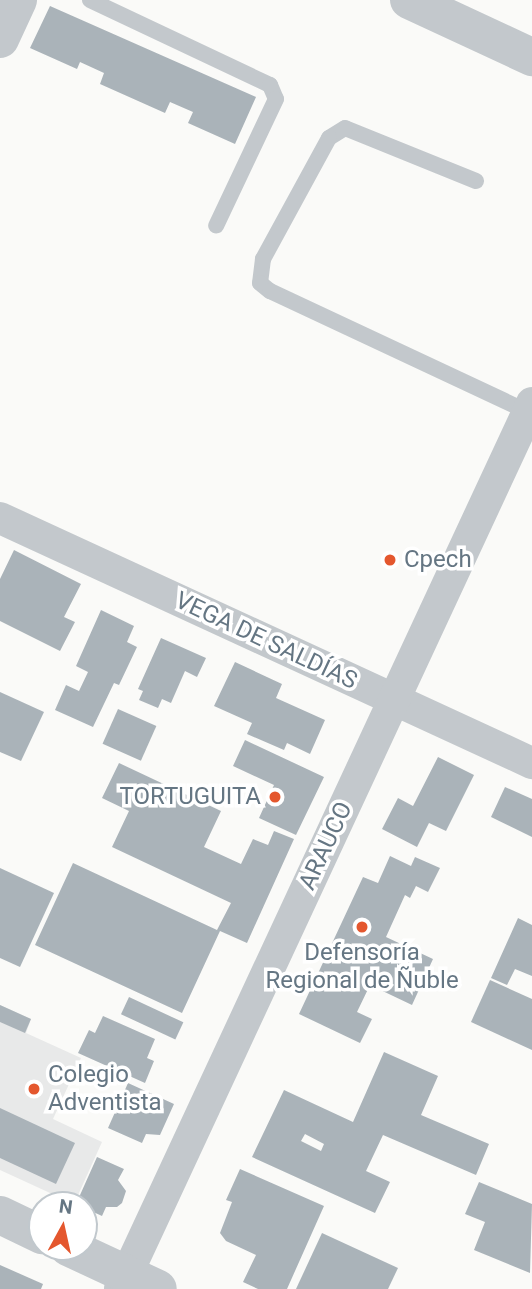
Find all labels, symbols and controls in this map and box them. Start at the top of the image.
place label: Cpech [404,546,472,574]
marker: Cpech [382,552,398,568]
street label: VEGA DE SALDÍAS [170,586,362,696]
place label: TORTUGUITA [120,783,261,811]
marker: TORTUGUITA [267,789,283,805]
street label: ARAUCO [293,798,359,894]
marker: Defensoría Regional de Ñuble [354,919,370,935]
place label: Defensoría Regional de Ñuble [265,939,459,995]
place label: Colegio Adventista [48,1061,162,1117]
marker: Colegio Adventista [26,1081,42,1097]
north arrow [28,1191,98,1261]
text: N [57,1194,74,1219]

